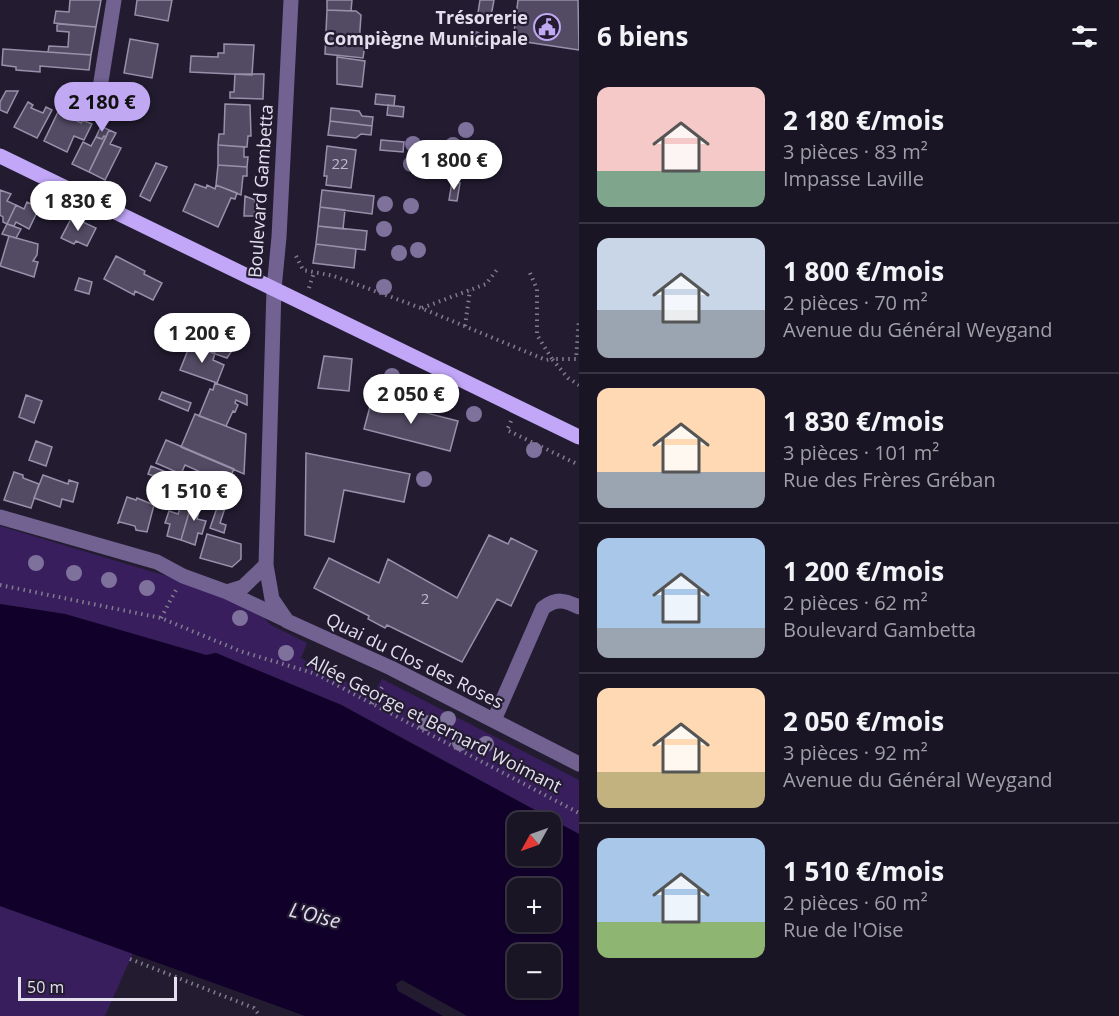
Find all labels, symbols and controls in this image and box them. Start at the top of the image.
place label: Trésorerie Compiègne Municipale [324,5,528,50]
public building icon: Trésorerie Compiègne Municipale [532,12,562,42]
text: 6 biens [597,18,688,54]
icon: filters [1068,20,1101,53]
pin: 2 180 € [47,82,157,133]
text: 2 180 € [68,88,136,115]
text: 2 180 €/mois [783,102,944,138]
street label: Boulevard Gambetta [242,103,278,279]
icon: home [645,111,717,183]
text: 3 pièces · 83 m² [783,138,928,165]
pin: 1 800 € [399,140,509,191]
text: 1 800 € [420,146,488,173]
house number: 22 [331,153,349,173]
text: Impasse Laville [783,165,924,192]
pin: 1 830 € [23,181,133,232]
text: 1 830 € [44,187,112,214]
text: 1 800 €/mois [783,253,944,289]
icon: home [645,262,717,334]
text: 2 pièces · 70 m² [783,289,928,316]
pin: 1 200 € [147,313,257,364]
text: Avenue du Général Weygand [783,316,1053,343]
text: 1 200 € [168,319,236,346]
pin: 2 050 € [356,374,466,425]
text: 2 050 € [377,380,445,407]
text: 1 830 €/mois [783,403,944,439]
icon: home [645,412,717,484]
text: 3 pièces · 101 m² [783,439,939,466]
text: Rue des Frères Gréban [783,466,996,493]
pin: 1 510 € [139,471,249,522]
text: 1 510 € [160,477,228,504]
text: 1 200 €/mois [783,553,944,589]
icon: home [645,562,717,634]
house number: 2 [421,588,429,608]
text: 2 pièces · 62 m² [783,589,928,616]
street label: Quai du Clos des Roses [322,607,508,713]
text: Boulevard Gambetta [783,616,976,643]
street label: Allée George et Bernard Woimant [304,648,566,798]
text: 2 050 €/mois [783,703,944,739]
icon: home [645,712,717,784]
text: 3 pièces · 92 m² [783,739,928,766]
text: Avenue du Général Weygand [783,766,1053,793]
north arrow [507,812,561,866]
map controls [507,812,561,998]
text: 1 510 €/mois [783,853,944,889]
icon: home [645,862,717,934]
button: + [507,878,561,932]
text: 2 pièces · 60 m² [783,889,928,916]
water label: L'Oise [287,896,343,934]
text: Rue de l'Oise [783,916,904,943]
button: − [507,944,561,998]
scale bar [18,974,177,1002]
text: 50 m [27,976,64,998]

